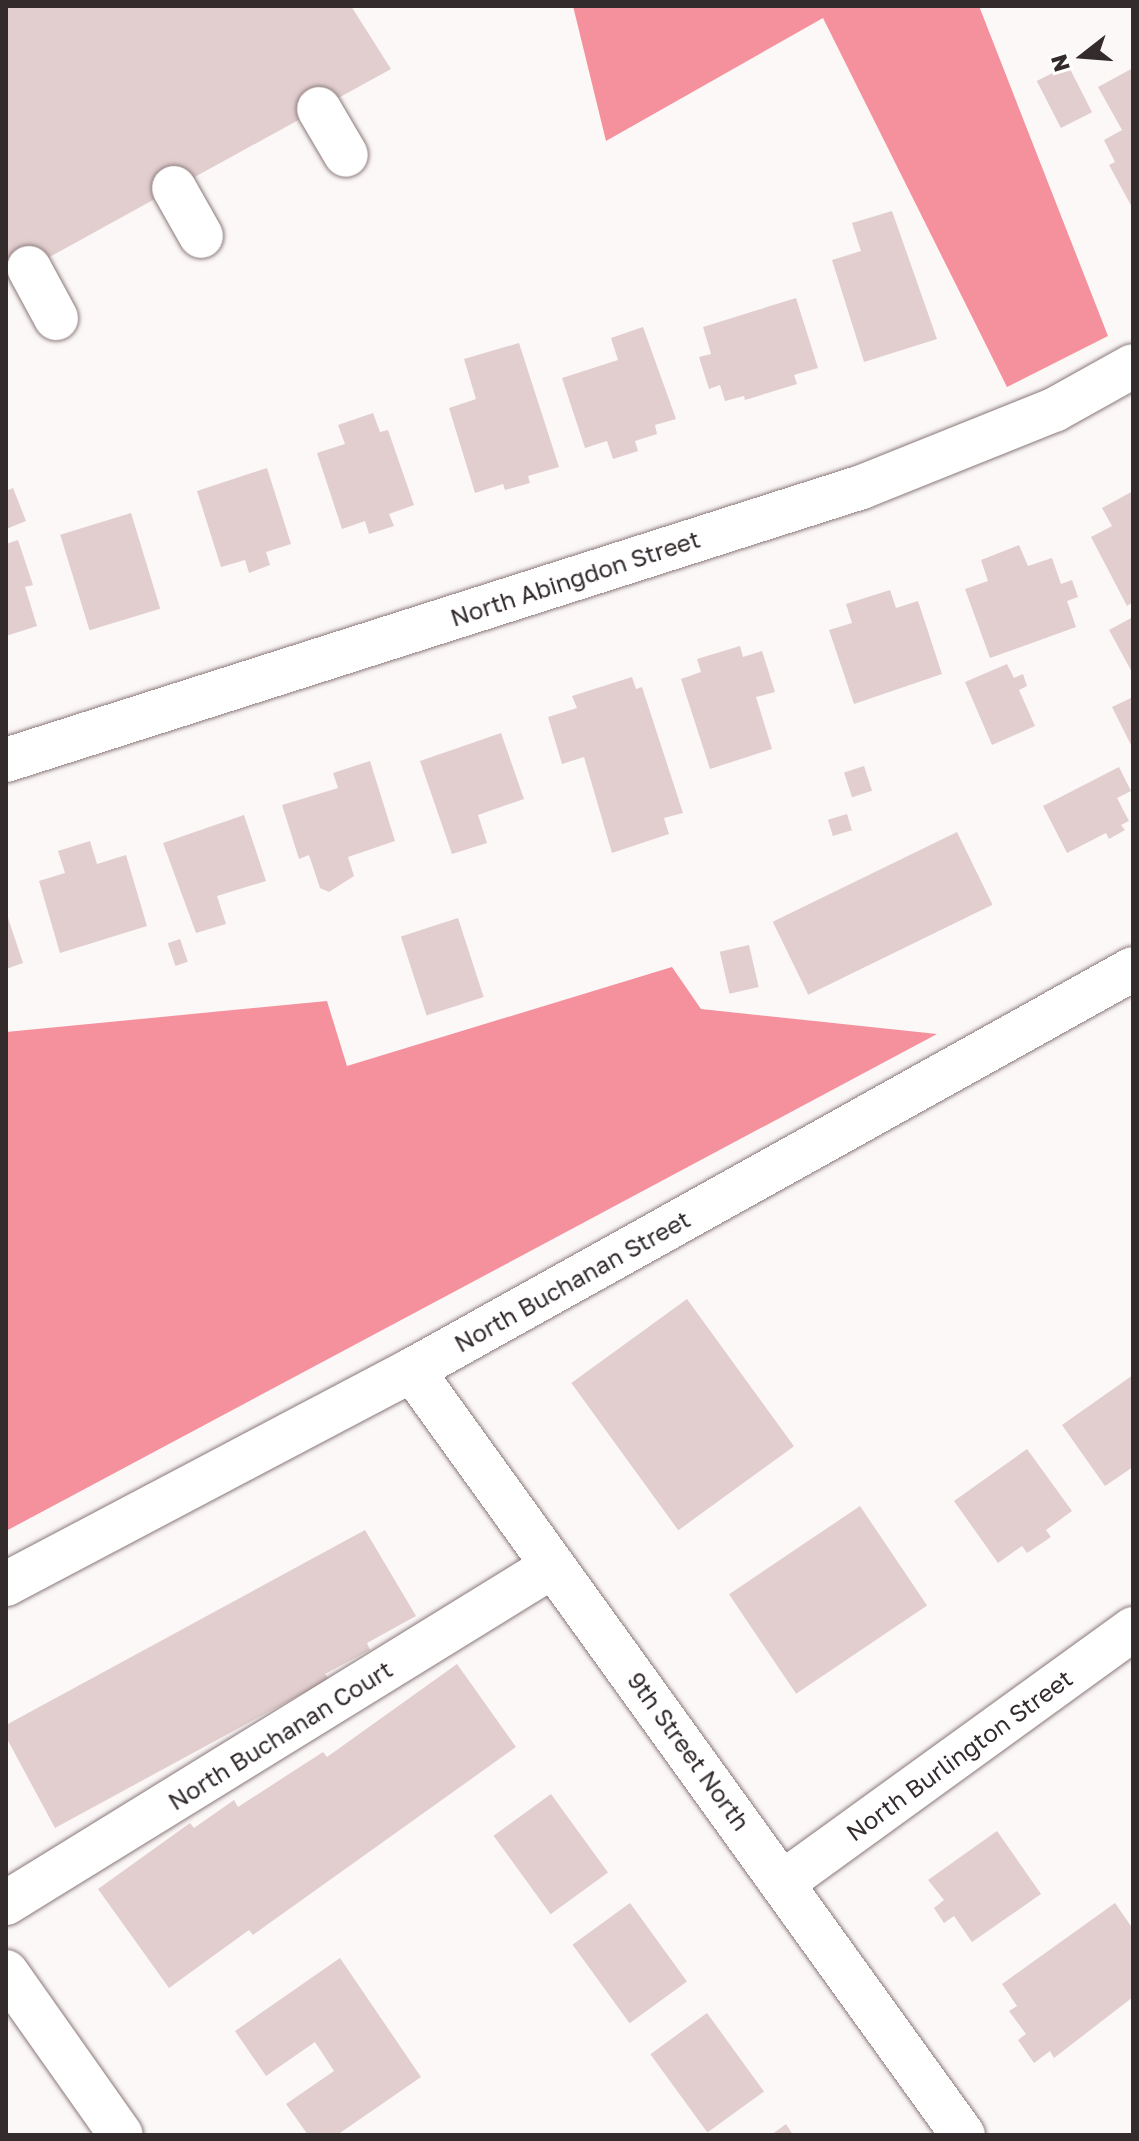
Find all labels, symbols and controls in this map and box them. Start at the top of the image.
north arrow [1043,16,1123,96]
text: N [1044,51,1075,75]
street label: North Abingdon Street [447,524,703,632]
street label: North Buchanan Street [449,1204,695,1358]
street label: North Buchanan Court [163,1654,397,1816]
street label: North Burlington Street [840,1663,1078,1847]
street label: 9th Street North [622,1666,756,1836]

